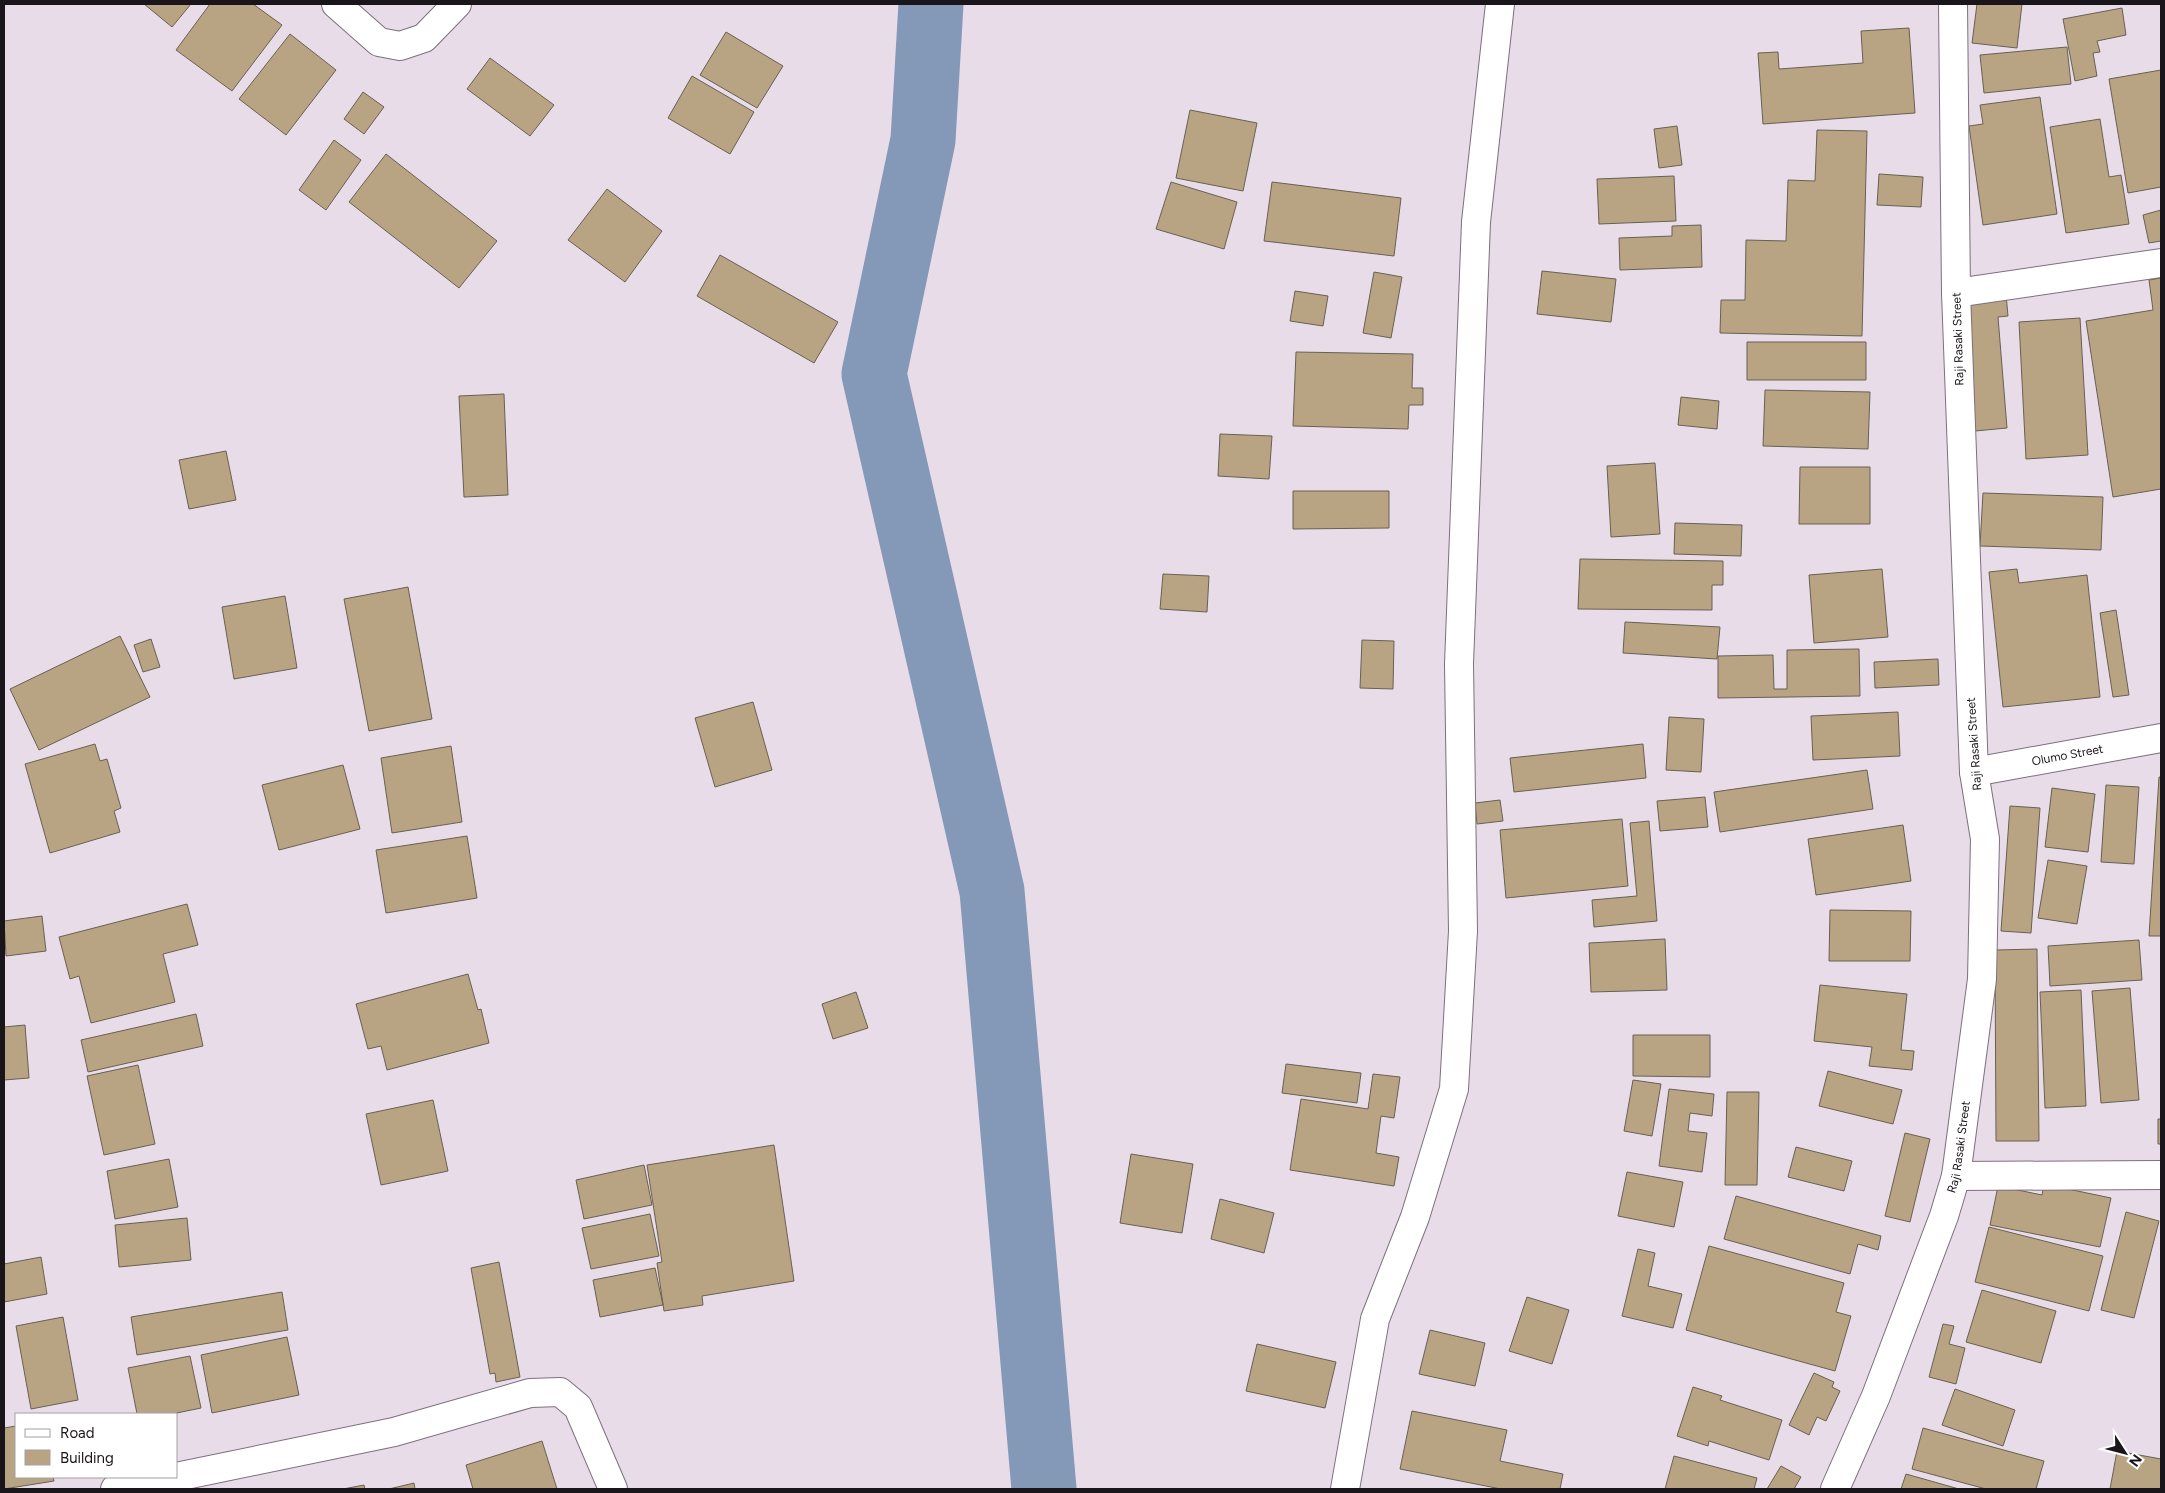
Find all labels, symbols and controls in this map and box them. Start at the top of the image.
street label: Raji Rasaki Street [1949,292,1967,386]
street label: Raji Rasaki Street [1964,697,1984,791]
street label: Olumo Street [2031,742,2105,768]
street label: Raji Rasaki Street [1944,1099,1973,1195]
legend [15,1413,178,1478]
text: Road [60,1424,95,1442]
north arrow [2100,1428,2150,1478]
text: Building [60,1449,114,1467]
text: N [2125,1451,2145,1470]

